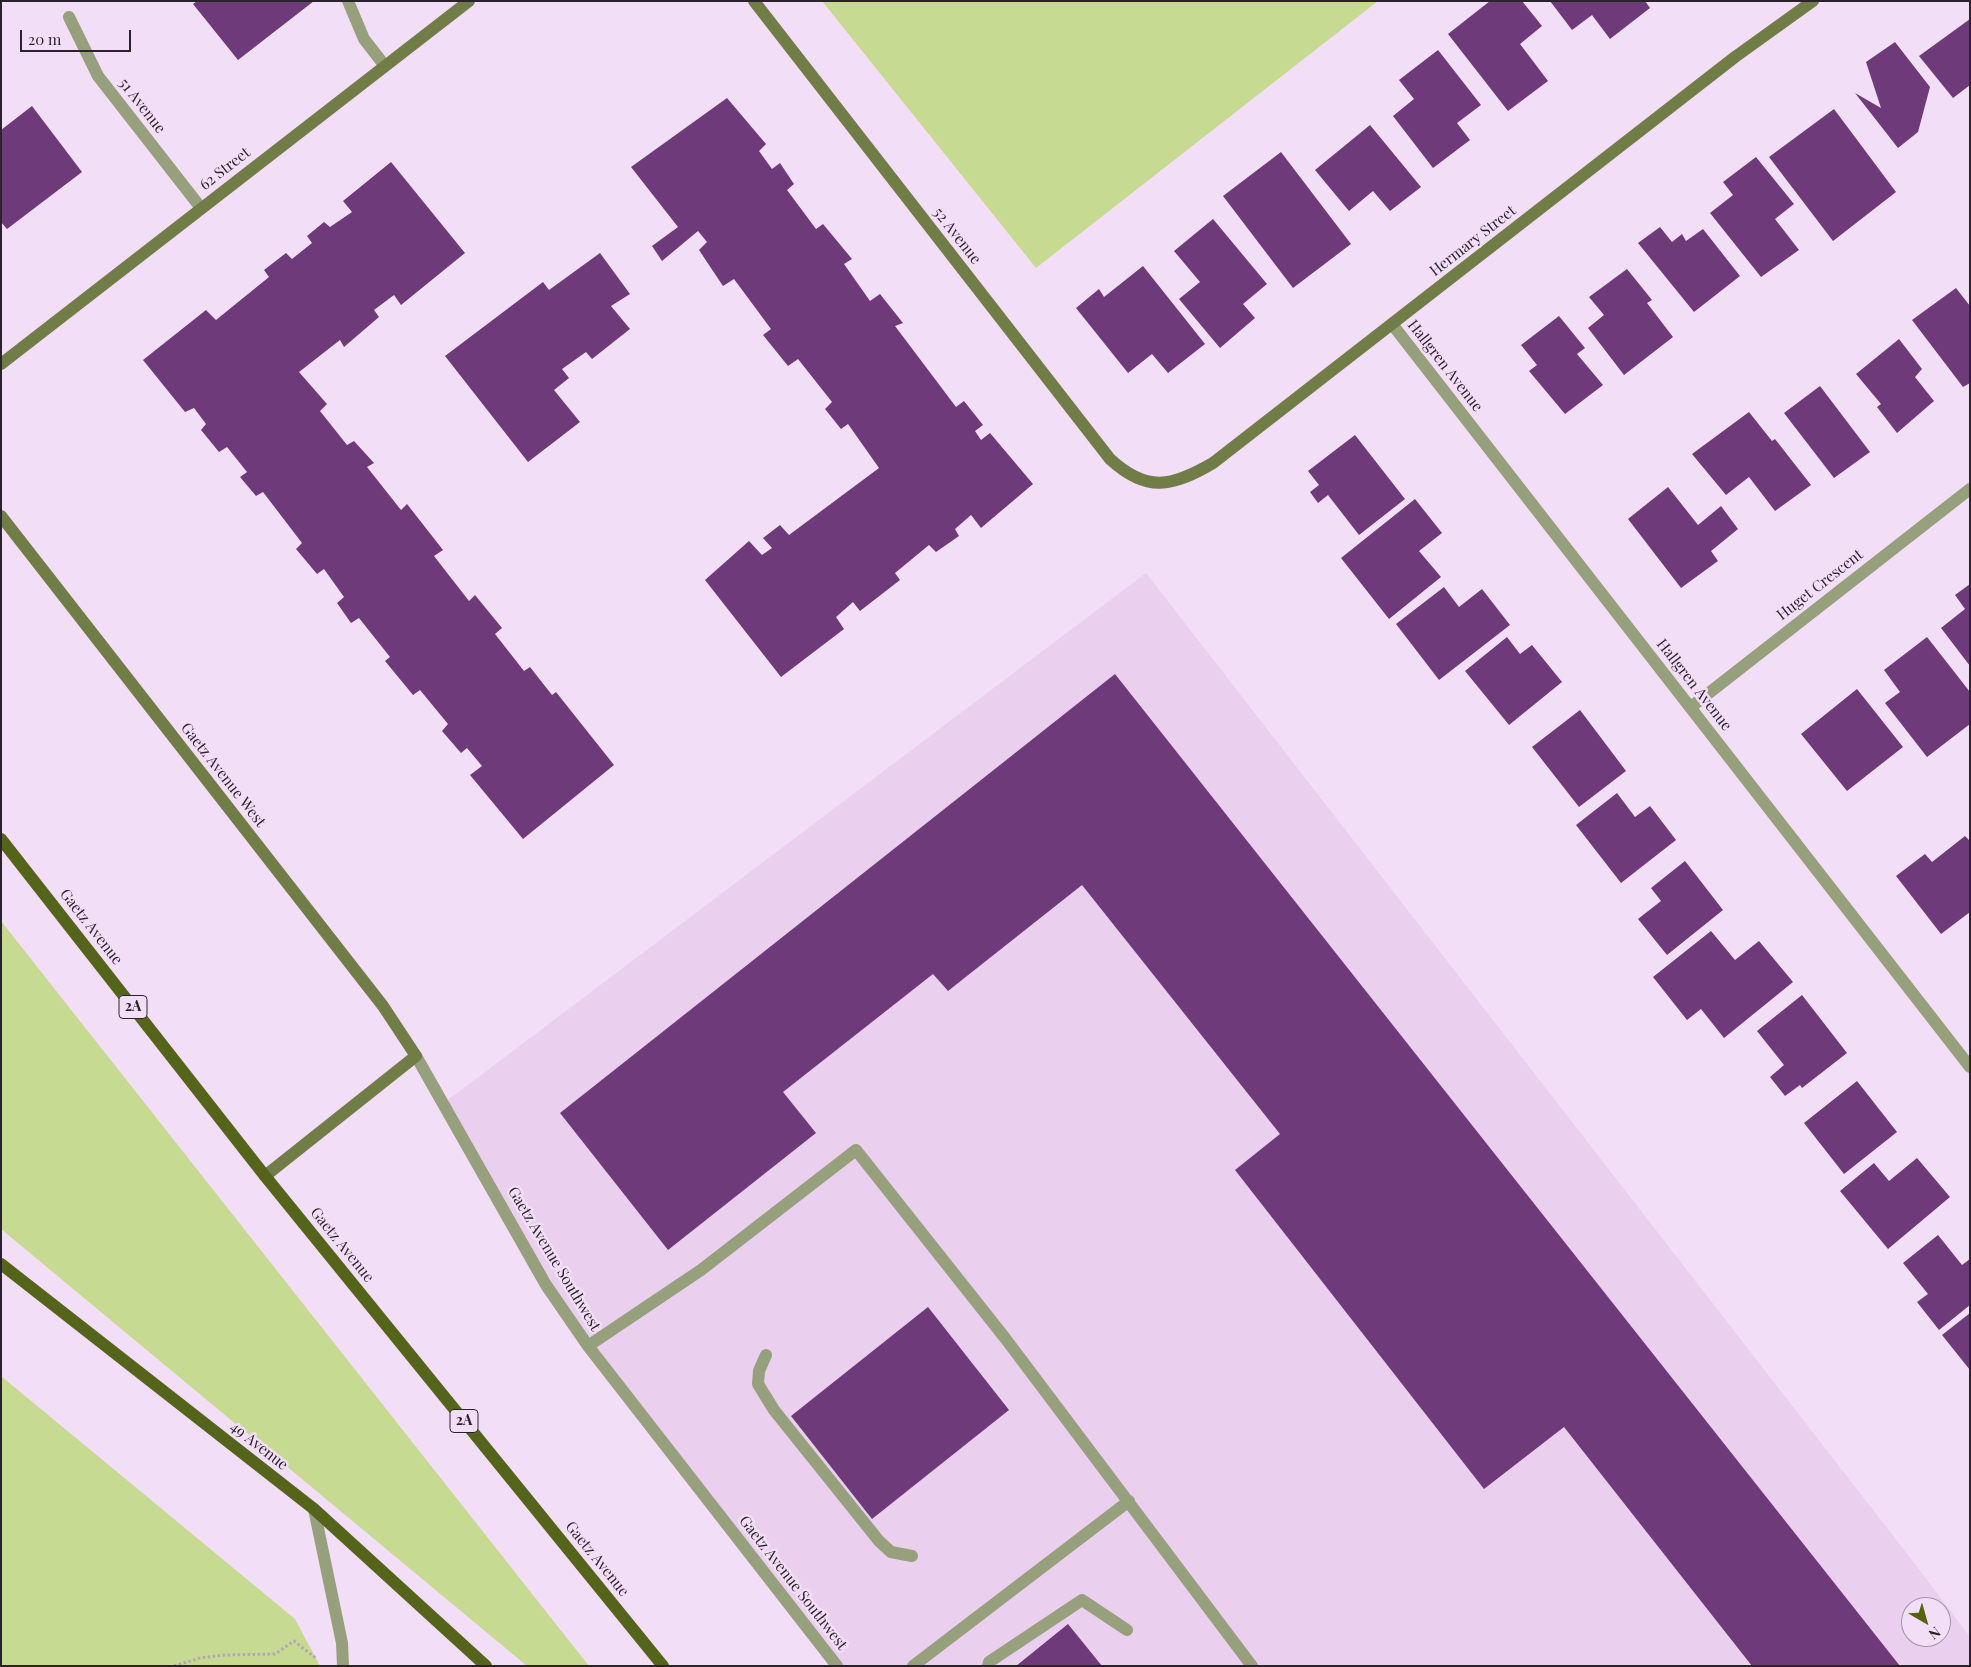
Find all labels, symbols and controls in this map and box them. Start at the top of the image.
scale bar [22,20,134,52]
text: 20 m [28,29,61,49]
street label: 51 Avenue [115,75,169,137]
street label: 62 Street [196,144,254,194]
street label: Hermary Street [1426,202,1520,280]
street label: 52 Avenue [929,204,985,268]
street label: Hallgren Avenue [1404,317,1486,415]
street label: Huget Crescent [1773,546,1867,624]
street label: Hallgren Avenue [1653,636,1735,734]
street label: Gaetz Avenue West [177,719,269,831]
street label: Gaetz Avenue [56,886,126,968]
road number: 2A [119,996,147,1019]
street label: Gaetz Avenue Southwest [504,1184,604,1334]
street label: Gaetz Avenue [306,1204,378,1286]
road number: 2A [450,1410,478,1432]
street label: 49 Avenue [227,1418,291,1474]
street label: Gaetz Avenue Southwest [735,1512,851,1654]
street label: Gaetz Avenue [561,1518,633,1600]
north arrow [1901,1597,1951,1647]
text: N [1925,1623,1945,1644]

